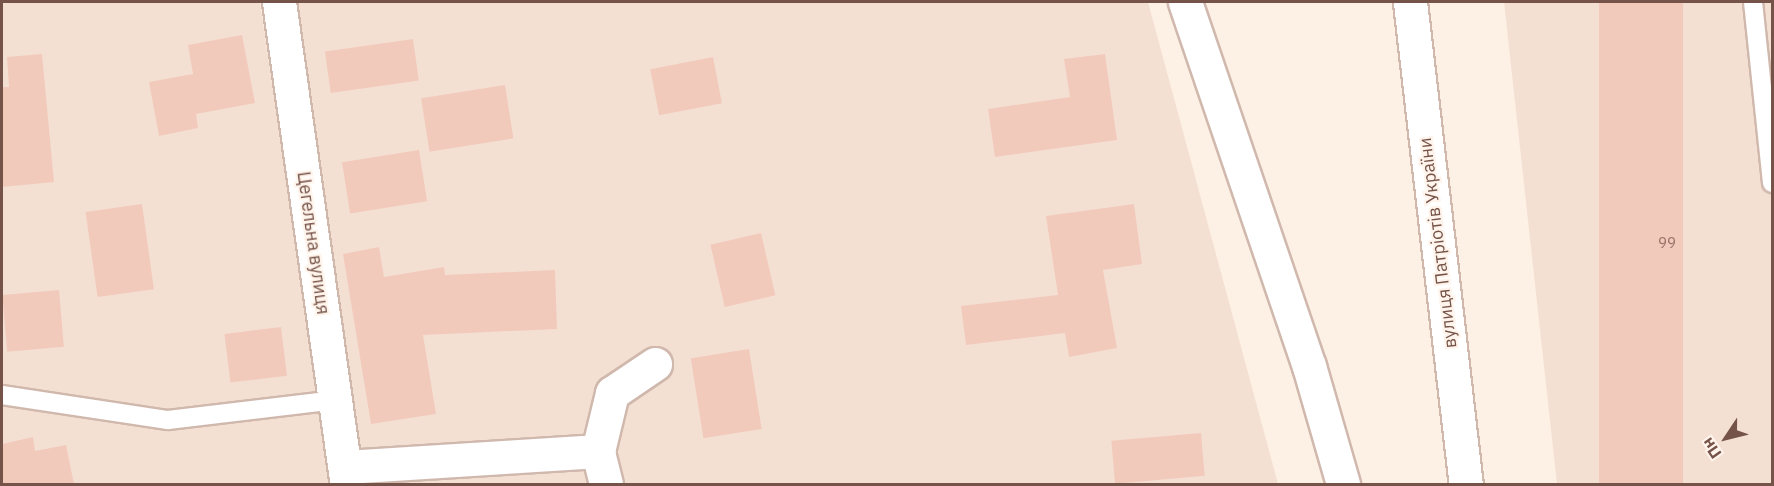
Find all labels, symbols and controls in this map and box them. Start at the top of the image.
street label: вулиця Патріотів України [1414,136,1462,350]
street label: Цегельна вулиця [292,170,334,316]
house number: 99 [1658,234,1676,252]
north arrow [1696,408,1756,468]
text: Пн [1697,434,1726,463]

